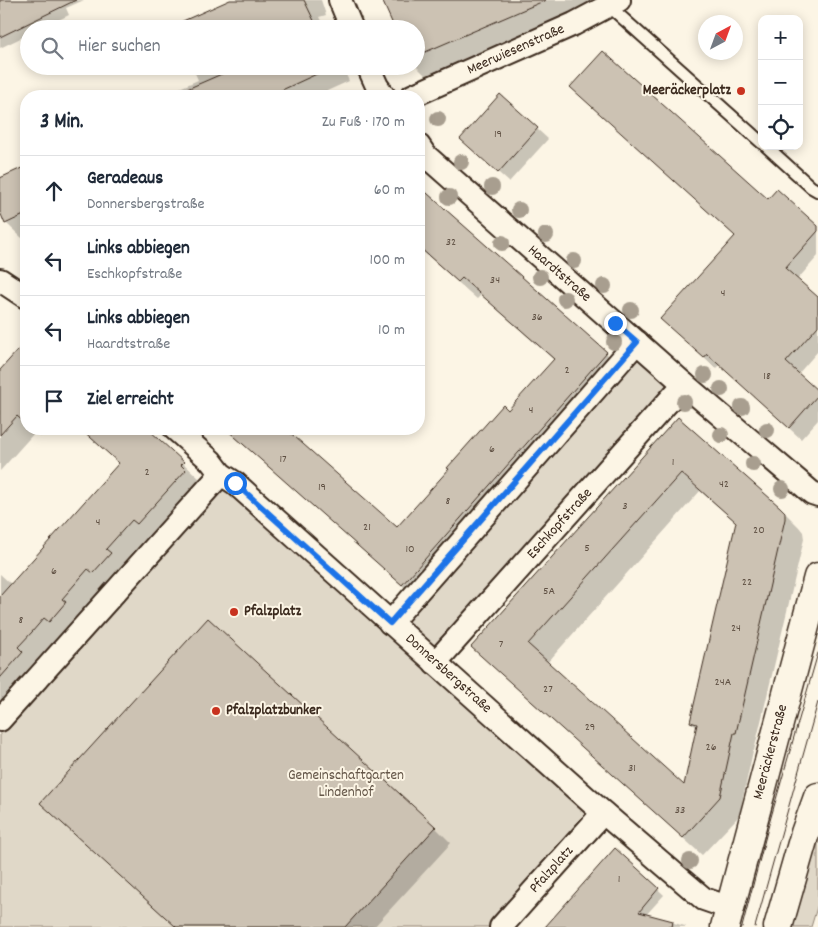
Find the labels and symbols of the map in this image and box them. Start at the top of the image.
north arrow [698,15,743,60]
street label: Meerwiesenstraße [464,19,569,81]
place label: Meeräckerplatz [643,80,731,102]
marker: Meeräckerplatz [735,85,747,97]
house number: 19 [494,126,502,143]
house number: 32 [446,234,456,251]
street label: Haardtstraße [522,240,596,308]
house number: 34 [490,272,500,289]
house number: 4 [721,285,726,302]
house number: 36 [531,309,543,326]
route end [604,312,627,335]
house number: 2 [564,362,570,379]
house number: 18 [763,368,771,385]
house number: 4 [529,402,534,419]
house number: 6 [489,441,495,458]
house number: 17 [279,451,287,468]
house number: 1 [672,454,674,471]
house number: 2 [144,464,150,481]
route start [224,472,247,495]
house number: 42 [719,476,729,493]
house number: 19 [318,479,326,496]
street label: Eschkopfstraße [522,483,598,565]
house number: 8 [446,493,451,510]
house number: 3 [622,498,628,515]
house number: 4 [96,514,101,531]
house number: 21 [363,519,371,536]
house number: 20 [753,522,765,539]
house number: 5 [584,540,590,557]
house number: 10 [405,541,415,558]
house number: 6 [51,563,57,580]
house number: 22 [742,574,752,591]
house number: 5A [543,583,556,600]
place label: Pfalzplatz [244,601,301,623]
marker: Pfalzplatz [228,606,240,618]
house number: 8 [19,612,24,629]
house number: 24 [731,620,741,637]
street label: Donnersbergstraße [400,629,497,719]
house number: 7 [499,636,504,653]
house number: 24A [715,674,732,691]
house number: 27 [543,681,553,698]
place label: Pfalzplatzbunker [226,700,322,722]
street label: Meeräckerstraße [748,702,794,802]
marker: Pfalzplatzbunker [210,705,222,717]
house number: 29 [585,719,595,736]
house number: 26 [705,739,717,756]
house number: 31 [628,760,636,777]
park label: Gemeinschaftgarten Lindenhof [288,765,404,804]
house number: 33 [675,802,685,819]
street label: Pfalzplatz [525,841,579,899]
house number: 1 [618,871,620,888]

